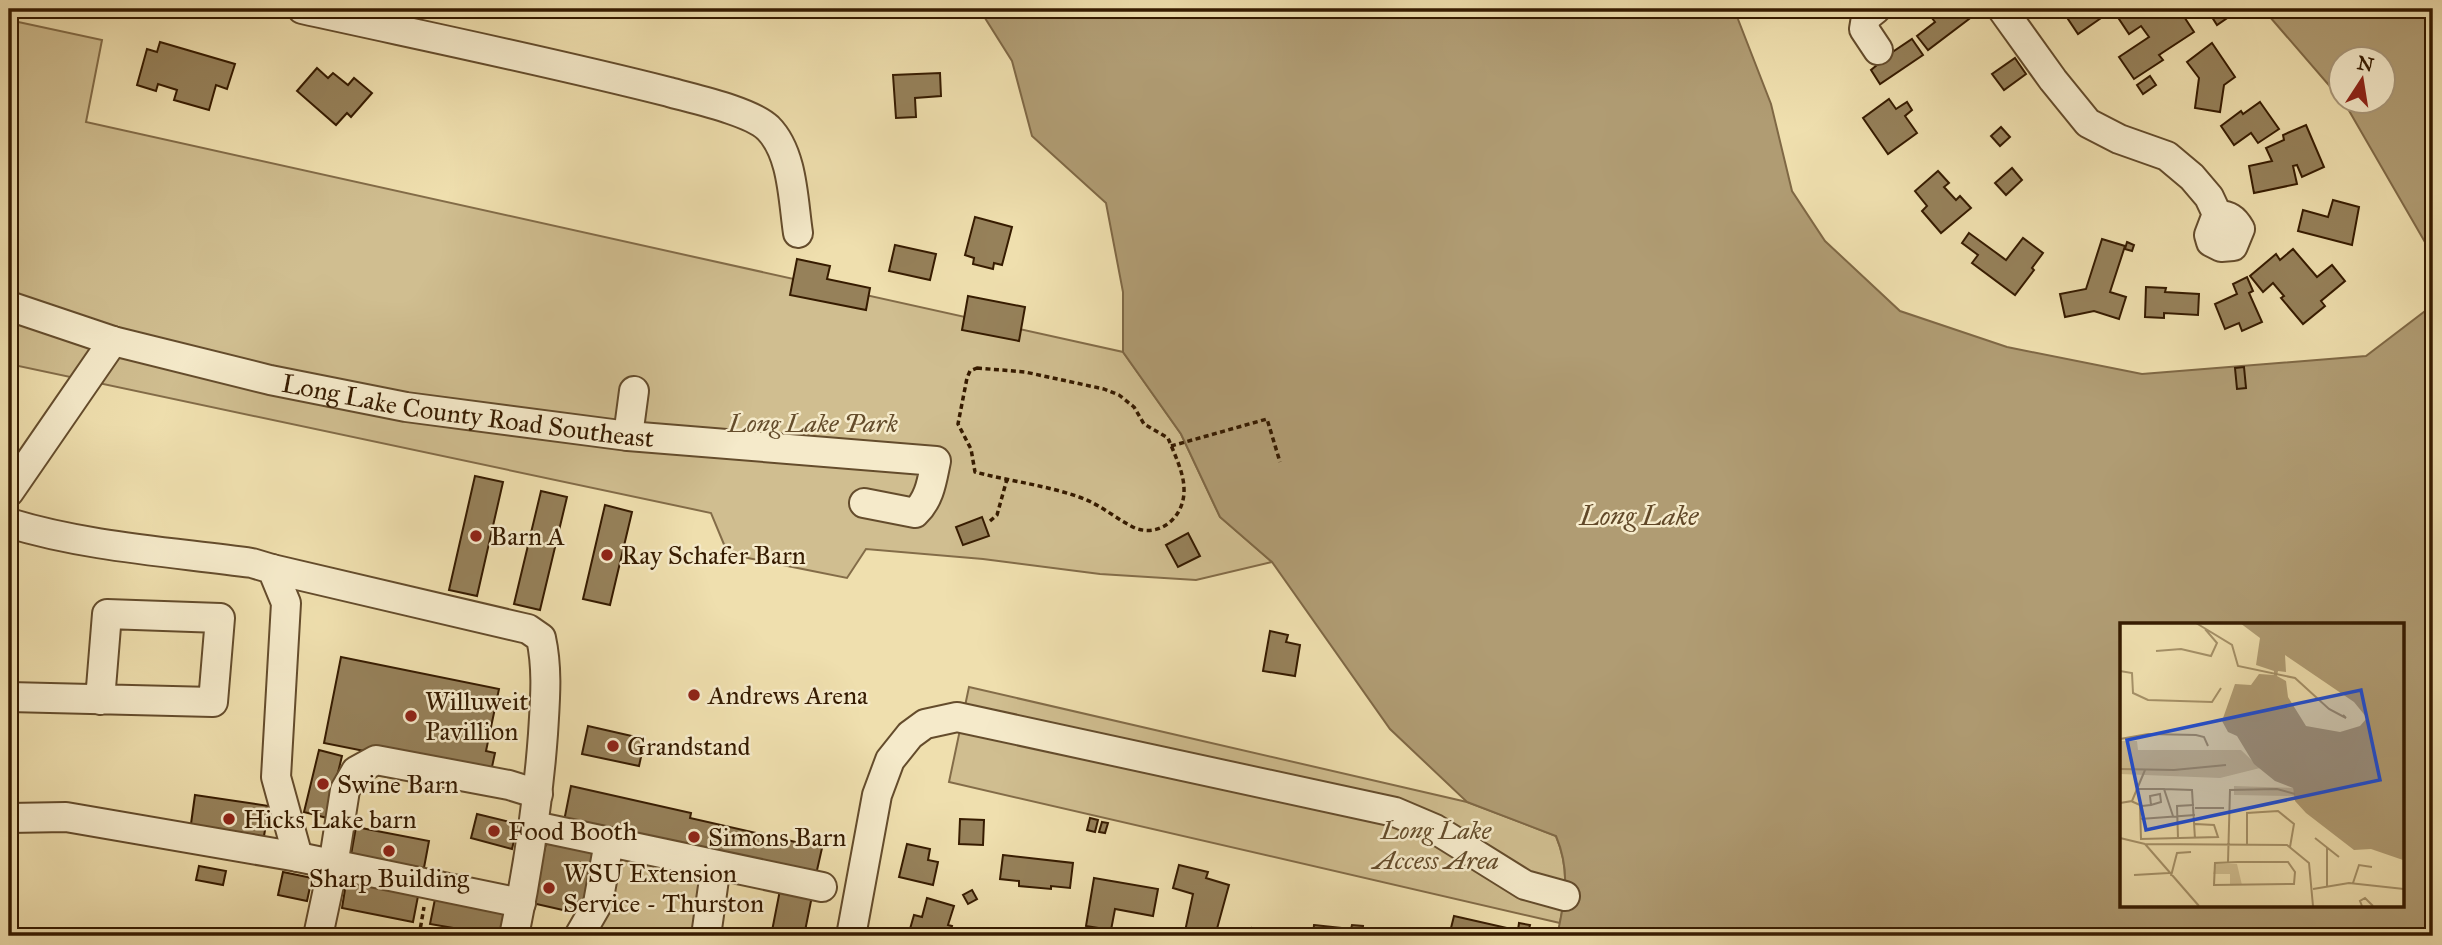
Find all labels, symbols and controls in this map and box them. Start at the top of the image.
north arrow [2326,46,2396,116]
text: N [2355,51,2376,77]
street label: Long Lake County Road Southeast [279,367,655,454]
park label: Long Lake Park [727,407,898,439]
water label: Long Lake [1578,498,1699,533]
place label: Barn A [490,520,566,552]
marker: Barn A [468,528,484,544]
place label: Ray Schafer Barn [621,539,806,571]
marker: Ray Schafer Barn [599,547,615,563]
inset map [2120,623,2404,906]
place label: Andrews Arena [707,679,868,711]
place label: Willuweit Pavillion [425,685,528,747]
marker: Andrews Arena [686,687,702,703]
marker: Willuweit Pavillion [403,708,419,724]
place label: Grandstand [627,730,751,762]
marker: Grandstand [605,738,621,754]
place label: Swine Barn [337,768,458,800]
marker: Swine Barn [315,776,331,792]
place label: Hicks Lake barn [243,803,417,835]
marker: Hicks Lake barn [221,811,237,827]
park label: Long Lake Access Area [1370,814,1499,876]
place label: Food Booth [508,815,638,847]
place label: Simons Barn [708,821,846,853]
marker: Food Booth [486,823,502,839]
marker: Simons Barn [686,829,702,845]
marker: Sharp Building [381,843,397,859]
place label: WSU Extension Service - Thurston [563,857,764,919]
place label: Sharp Building [309,862,470,894]
marker: WSU Extension Service - Thurston [541,880,557,896]

